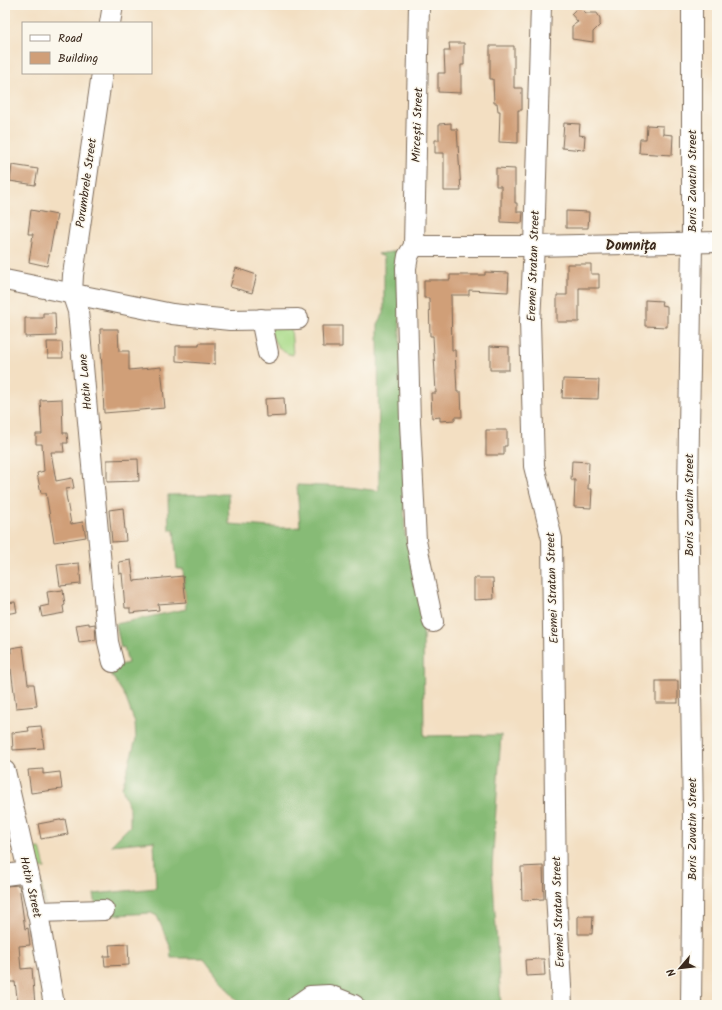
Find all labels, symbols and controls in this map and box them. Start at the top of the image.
legend [22,22,152,74]
text: Road [58,29,83,48]
text: Building [58,49,98,68]
street label: Mircești Street [407,87,428,163]
street label: Boris Zavatin Street [683,129,702,232]
street label: Porumbrele Street [71,137,102,229]
street label: Eremei Stratan Street [522,210,545,322]
district label: Domnița [606,235,656,257]
street label: Hotin Lane [74,353,97,411]
street label: Boris Zavatin Street [680,453,699,556]
street label: Eremei Stratan Street [541,532,564,644]
street label: Boris Zavatin Street [683,777,702,880]
street label: Hotin Street [14,854,47,920]
street label: Eremei Stratan Street [547,856,570,968]
north arrow [660,948,700,988]
text: N [662,965,682,980]

